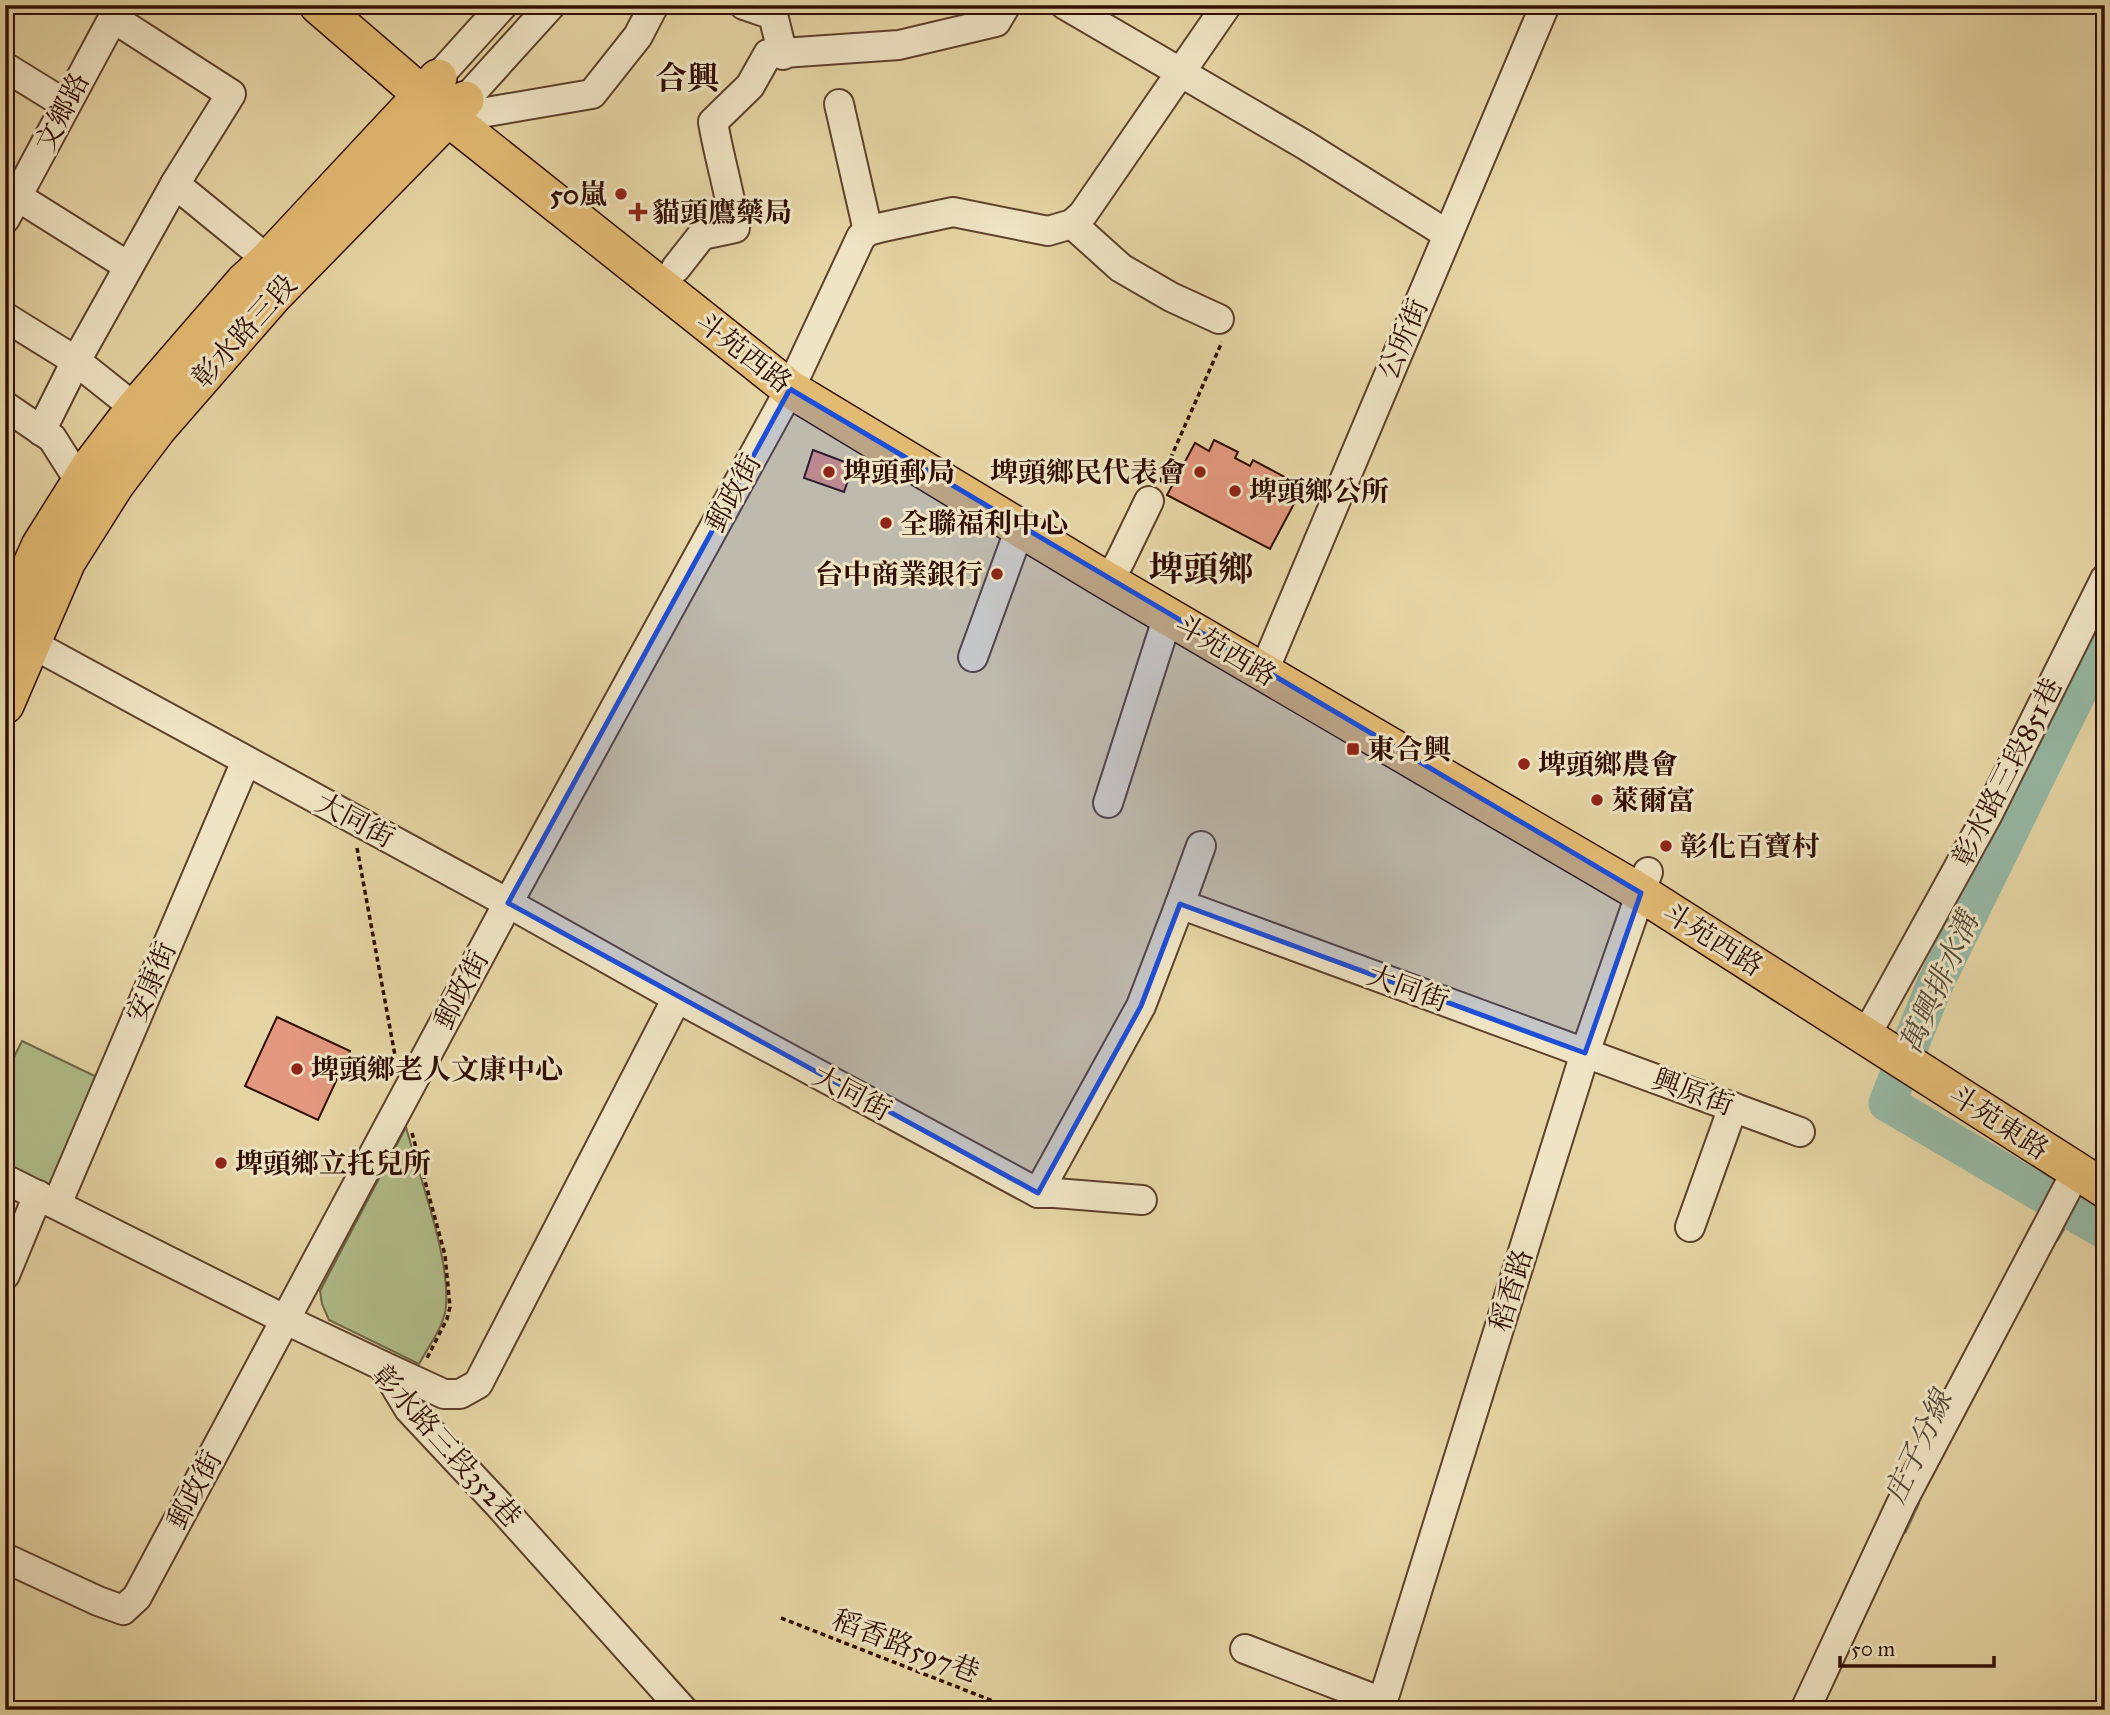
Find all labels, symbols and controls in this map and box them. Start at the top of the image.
district label: 合興 [655,59,719,98]
street label: 文鄉路 [27,67,97,157]
place label: 50嵐 [550,177,607,212]
marker: 50嵐 [613,186,629,202]
place label: 貓頭鷹藥局 [652,195,792,230]
marker: 貓頭鷹藥局 [630,204,646,220]
street label: 彰水路三段 [184,267,304,395]
street label: 公所街 [1370,293,1436,385]
street label: 斗苑西路 [689,304,799,400]
street label: 郵政街 [697,448,769,538]
place label: 埤頭郵局 [843,455,955,490]
place label: 埤頭鄉民代表會 [990,455,1186,490]
marker: 埤頭郵局 [821,464,837,480]
marker: 埤頭鄉民代表會 [1192,464,1208,480]
place label: 埤頭鄉公所 [1249,474,1389,509]
marker: 埤頭鄉公所 [1227,483,1243,499]
place label: 全聯福利中心 [900,506,1068,541]
marker: 全聯福利中心 [878,515,894,531]
district label: 埤頭鄉 [1148,548,1254,591]
place label: 台中商業銀行 [815,557,983,592]
marker: 台中商業銀行 [989,566,1005,582]
street label: 斗苑西路 [1169,606,1283,694]
street label: 彰水路三段851巷 [1944,672,2070,872]
place label: 東合興 [1367,732,1451,767]
marker: 東合興 [1345,741,1361,757]
place label: 埤頭鄉農會 [1538,747,1678,782]
marker: 埤頭鄉農會 [1516,756,1532,772]
place label: 萊爾富 [1611,783,1695,818]
street label: 大同街 [310,785,400,855]
marker: 萊爾富 [1589,792,1605,808]
place label: 彰化百寶村 [1680,829,1820,864]
marker: 彰化百寶村 [1658,838,1674,854]
street label: 斗苑西路 [1656,894,1770,984]
water label: 萬興排水溝 [1892,904,1988,1059]
street label: 安康街 [118,936,184,1028]
street label: 郵政街 [426,945,496,1035]
street label: 大同街 [1363,957,1453,1019]
place label: 埤頭鄉老人文康中心 [311,1052,563,1087]
street label: 大同街 [807,1058,897,1128]
marker: 埤頭鄉老人文康中心 [289,1061,305,1077]
street label: 興原街 [1648,1061,1738,1123]
street label: 斗苑東路 [1942,1077,2056,1167]
place label: 埤頭鄉立托兒所 [235,1146,431,1181]
marker: 埤頭鄉立托兒所 [213,1155,229,1171]
street label: 稻香路 [1482,1245,1540,1335]
street label: 彰水路三段352巷 [365,1358,529,1534]
water label: 庄子分線 [1876,1382,1961,1509]
street label: 郵政街 [159,1445,229,1535]
street label: 稻香路597巷 [827,1602,985,1690]
scale bar [1840,1624,1994,1668]
text: 50 m [1851,1636,1896,1662]

